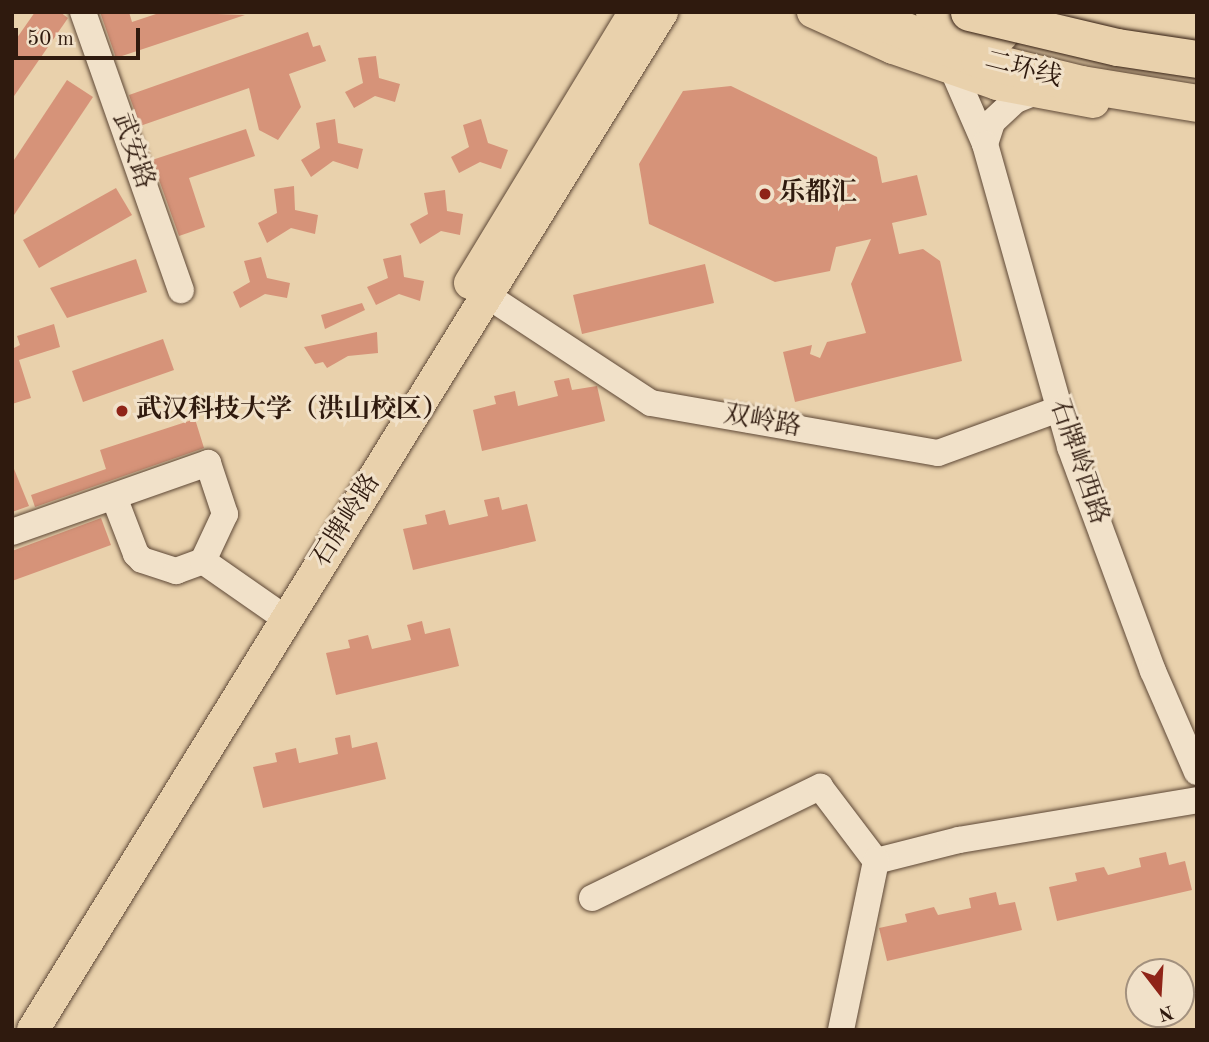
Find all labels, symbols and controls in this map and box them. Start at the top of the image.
scale bar [18,14,144,58]
text: 50 m [27,29,74,50]
street label: 二环线 [981,45,1065,95]
street label: 武安路 [105,109,159,193]
place label: 乐都汇 [779,178,857,210]
marker: 乐都汇 [757,186,773,202]
place label: 武汉科技大学（洪山校区） [136,395,448,427]
street label: 石牌岭西路 [1042,395,1114,529]
street label: 双岭路 [721,400,803,444]
marker: 武汉科技大学（洪山校区） [114,403,130,419]
street label: 石牌岭路 [306,469,388,573]
north arrow [1125,958,1195,1028]
text: N [1156,1000,1175,1023]

